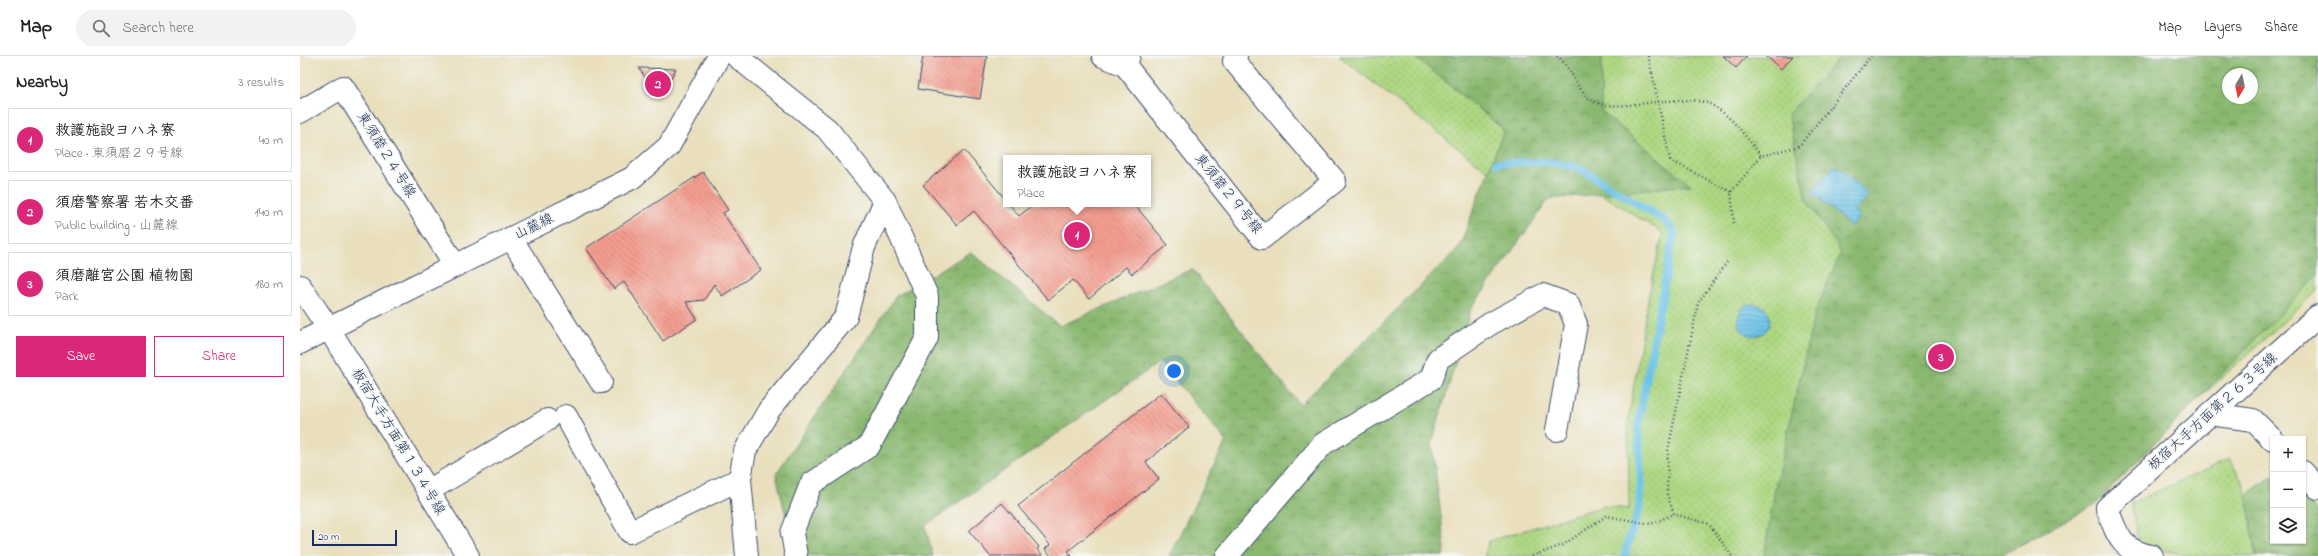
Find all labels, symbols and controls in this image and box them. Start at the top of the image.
search box [76,10,356,46]
text: Map [20,14,52,41]
icon: search [90,17,112,39]
text: Search here [122,17,194,39]
text: Map [2158,17,2182,38]
text: Layers [2204,17,2242,38]
text: Share [2264,17,2298,38]
north arrow [2222,68,2258,104]
pin: 2 [645,69,671,99]
text: Nearby [16,70,68,95]
text: 3 results [238,73,284,92]
street label: 東須磨２４号線 [351,108,421,202]
text: 救護施設ヨハネ寮 [55,120,175,142]
text: 1 [28,131,32,150]
text: 40 m [259,131,283,150]
text: Place · 東須磨２９号線 [55,144,183,163]
street label: 東須磨２９号線 [1189,149,1267,239]
popup [1003,155,1151,207]
text: 救護施設ヨハネ寮 [1017,162,1137,184]
text: Place [1017,184,1045,203]
text: 須磨警察署 若木交番 [55,192,194,214]
text: 2 [27,203,33,222]
text: 140 m [255,203,283,222]
street label: 山麓線 [511,208,557,246]
text: Public building · 山麓線 [55,216,178,235]
pin: 1 [1064,220,1090,250]
text: 須磨離宮公園 植物園 [55,265,194,287]
text: 3 [27,275,33,294]
text: 180 m [255,275,283,294]
text: Park [55,287,79,306]
button: Save [16,336,146,377]
button: Share [154,336,284,377]
pin: 3 [1928,342,1954,372]
street label: 板宿大手方面第２６３号線 [2144,348,2282,476]
your location [1164,361,1184,381]
street label: 板宿大手方面第１３４号線 [346,365,450,519]
map controls [2270,436,2306,544]
button: + [2270,436,2306,472]
button: − [2270,472,2306,508]
button: layers [2270,508,2306,544]
scale bar [312,528,397,547]
text: 20 m [318,529,340,545]

